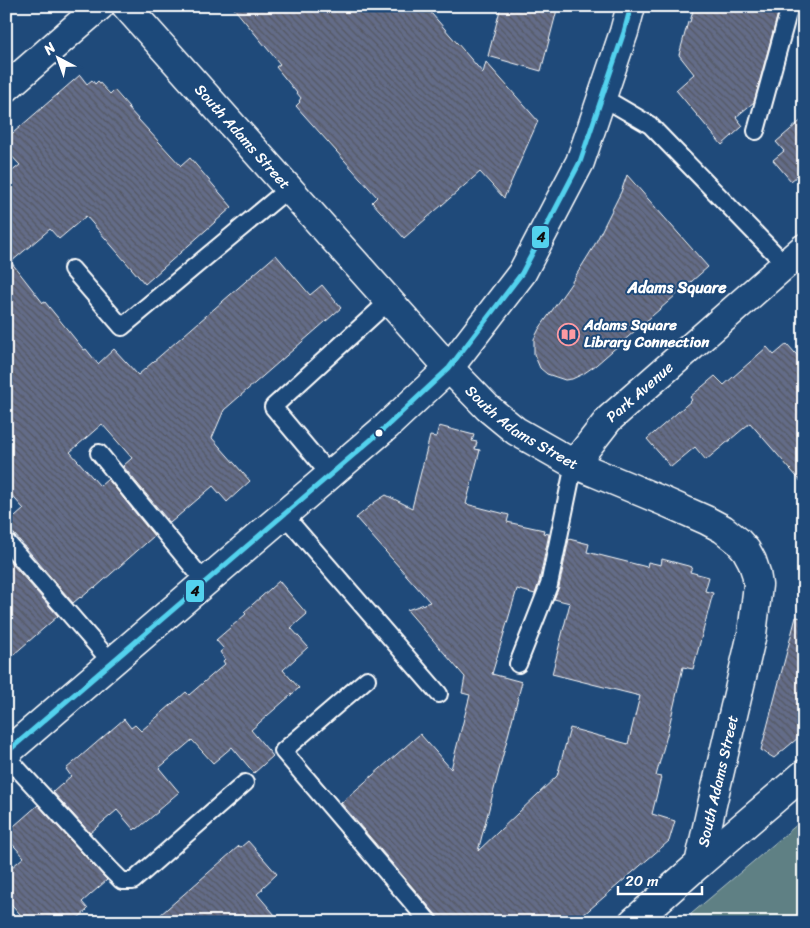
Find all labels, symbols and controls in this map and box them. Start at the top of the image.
north arrow [32,32,82,82]
text: N [37,36,62,62]
street label: South Adams Street [188,78,297,196]
line badge: 4 [531,225,550,249]
text: 4 [536,225,546,250]
district label: Adams Square [626,273,727,302]
place label: Adams Square Library Connection [583,312,710,355]
library icon: Adams Square Library Connection [556,322,580,346]
street label: Park Avenue [600,355,680,429]
street label: South Adams Street [459,379,582,477]
unlabelled marker [374,428,384,438]
line badge: 4 [185,579,205,603]
text: 4 [190,579,200,604]
street label: South Adams Street [690,712,746,849]
scale bar [618,863,701,895]
text: 20 m [625,868,659,894]

